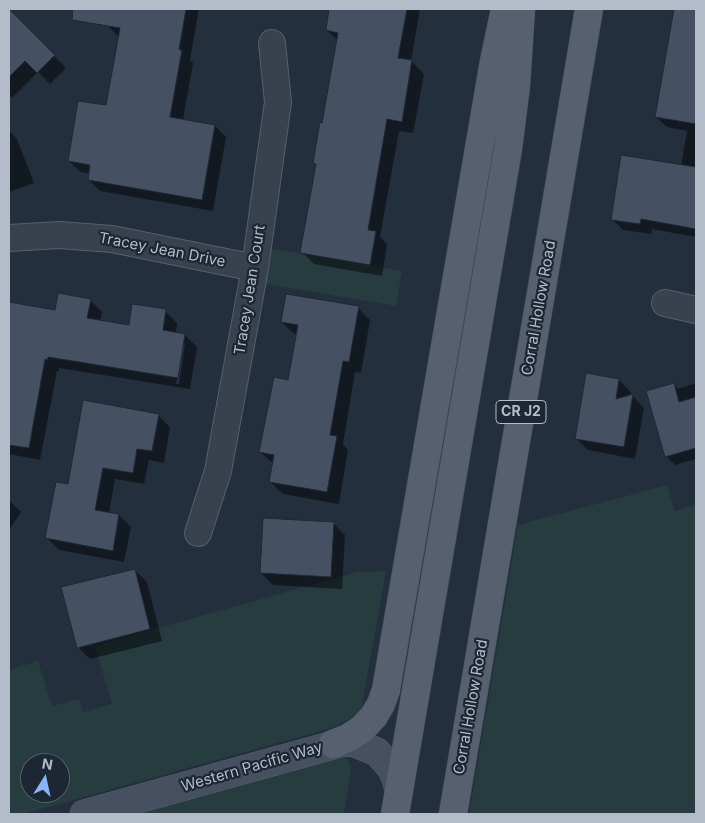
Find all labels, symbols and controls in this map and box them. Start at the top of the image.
street label: Tracey Jean Court [231,224,269,356]
street label: Tracey Jean Drive [97,229,227,271]
street label: Corral Hollow Road [518,239,560,377]
road number: CR J2 [496,401,546,424]
street label: Corral Hollow Road [450,638,492,776]
street label: Western Pacific Way [179,738,325,796]
north arrow [20,753,70,803]
text: N [41,754,54,773]

